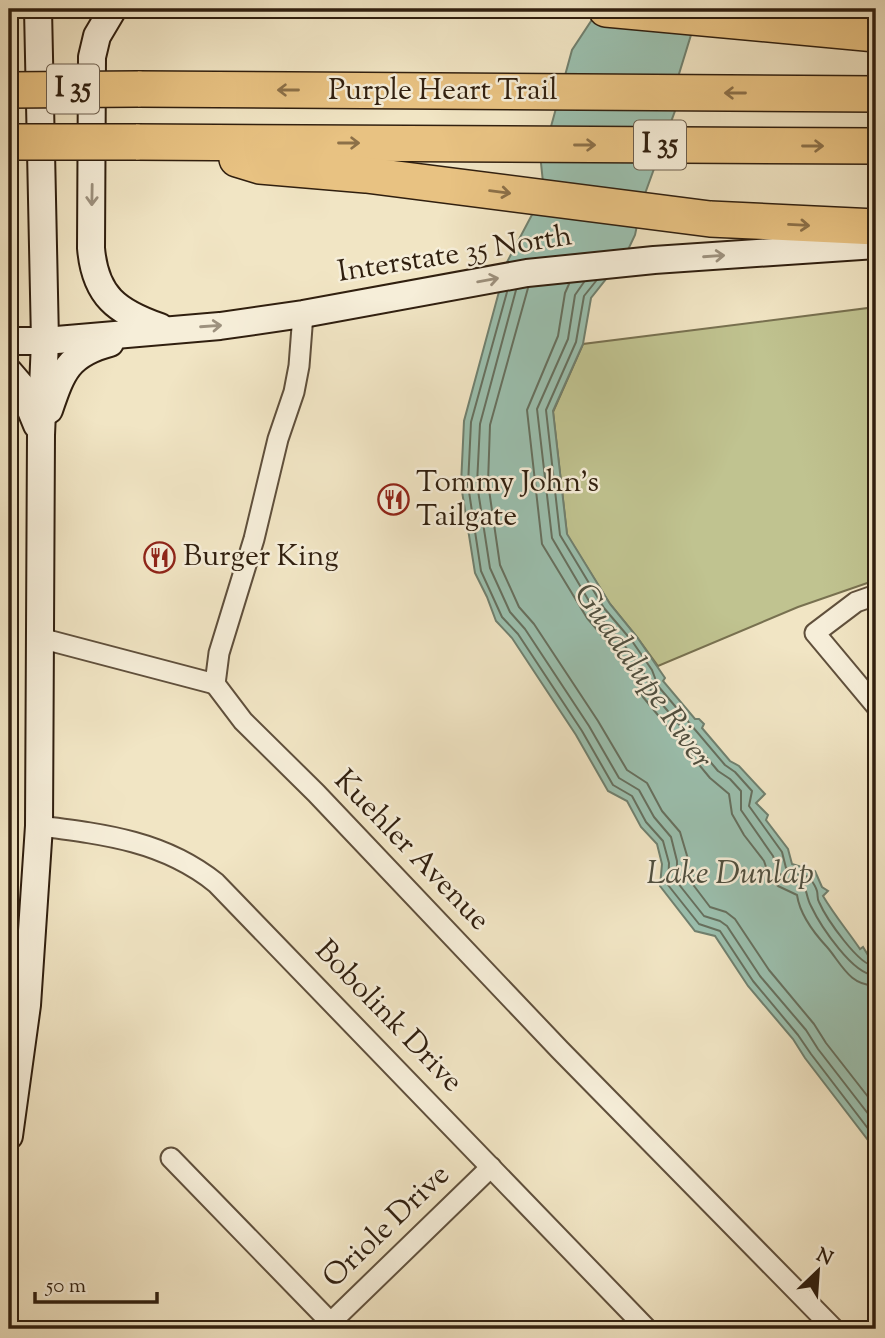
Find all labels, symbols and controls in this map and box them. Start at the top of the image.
road number: I 35 [47,64,99,114]
street label: Purple Heart Trail [328,70,558,113]
one-way arrow [277,83,300,97]
one-way arrow [723,86,746,100]
road number: I 35 [634,120,686,170]
one-way arrow [337,137,360,150]
one-way arrow [574,138,597,152]
one-way arrow [801,139,824,153]
one-way arrow [85,183,98,206]
one-way arrow [488,185,511,198]
street label: Interstate 35 North [335,215,576,295]
one-way arrow [787,218,810,231]
one-way arrow [702,249,724,262]
one-way arrow [476,273,498,286]
one-way arrow [199,319,222,332]
place label: Tommy John's Tailgate [416,462,599,539]
restaurant icon: Tommy John's Tailgate [376,483,410,517]
place label: Burger King [183,536,339,579]
restaurant icon: Burger King [143,540,177,574]
water label: Guadalupe River [561,575,723,779]
street label: Kuehler Avenue [323,761,499,941]
water label: Lake Dunlap [646,852,814,898]
street label: Bobolink Drive [304,931,472,1103]
street label: Oriole Drive [314,1155,460,1299]
north arrow [784,1236,854,1306]
text: N [812,1242,837,1273]
scale bar [35,1261,158,1305]
text: 50 m [45,1272,86,1302]

